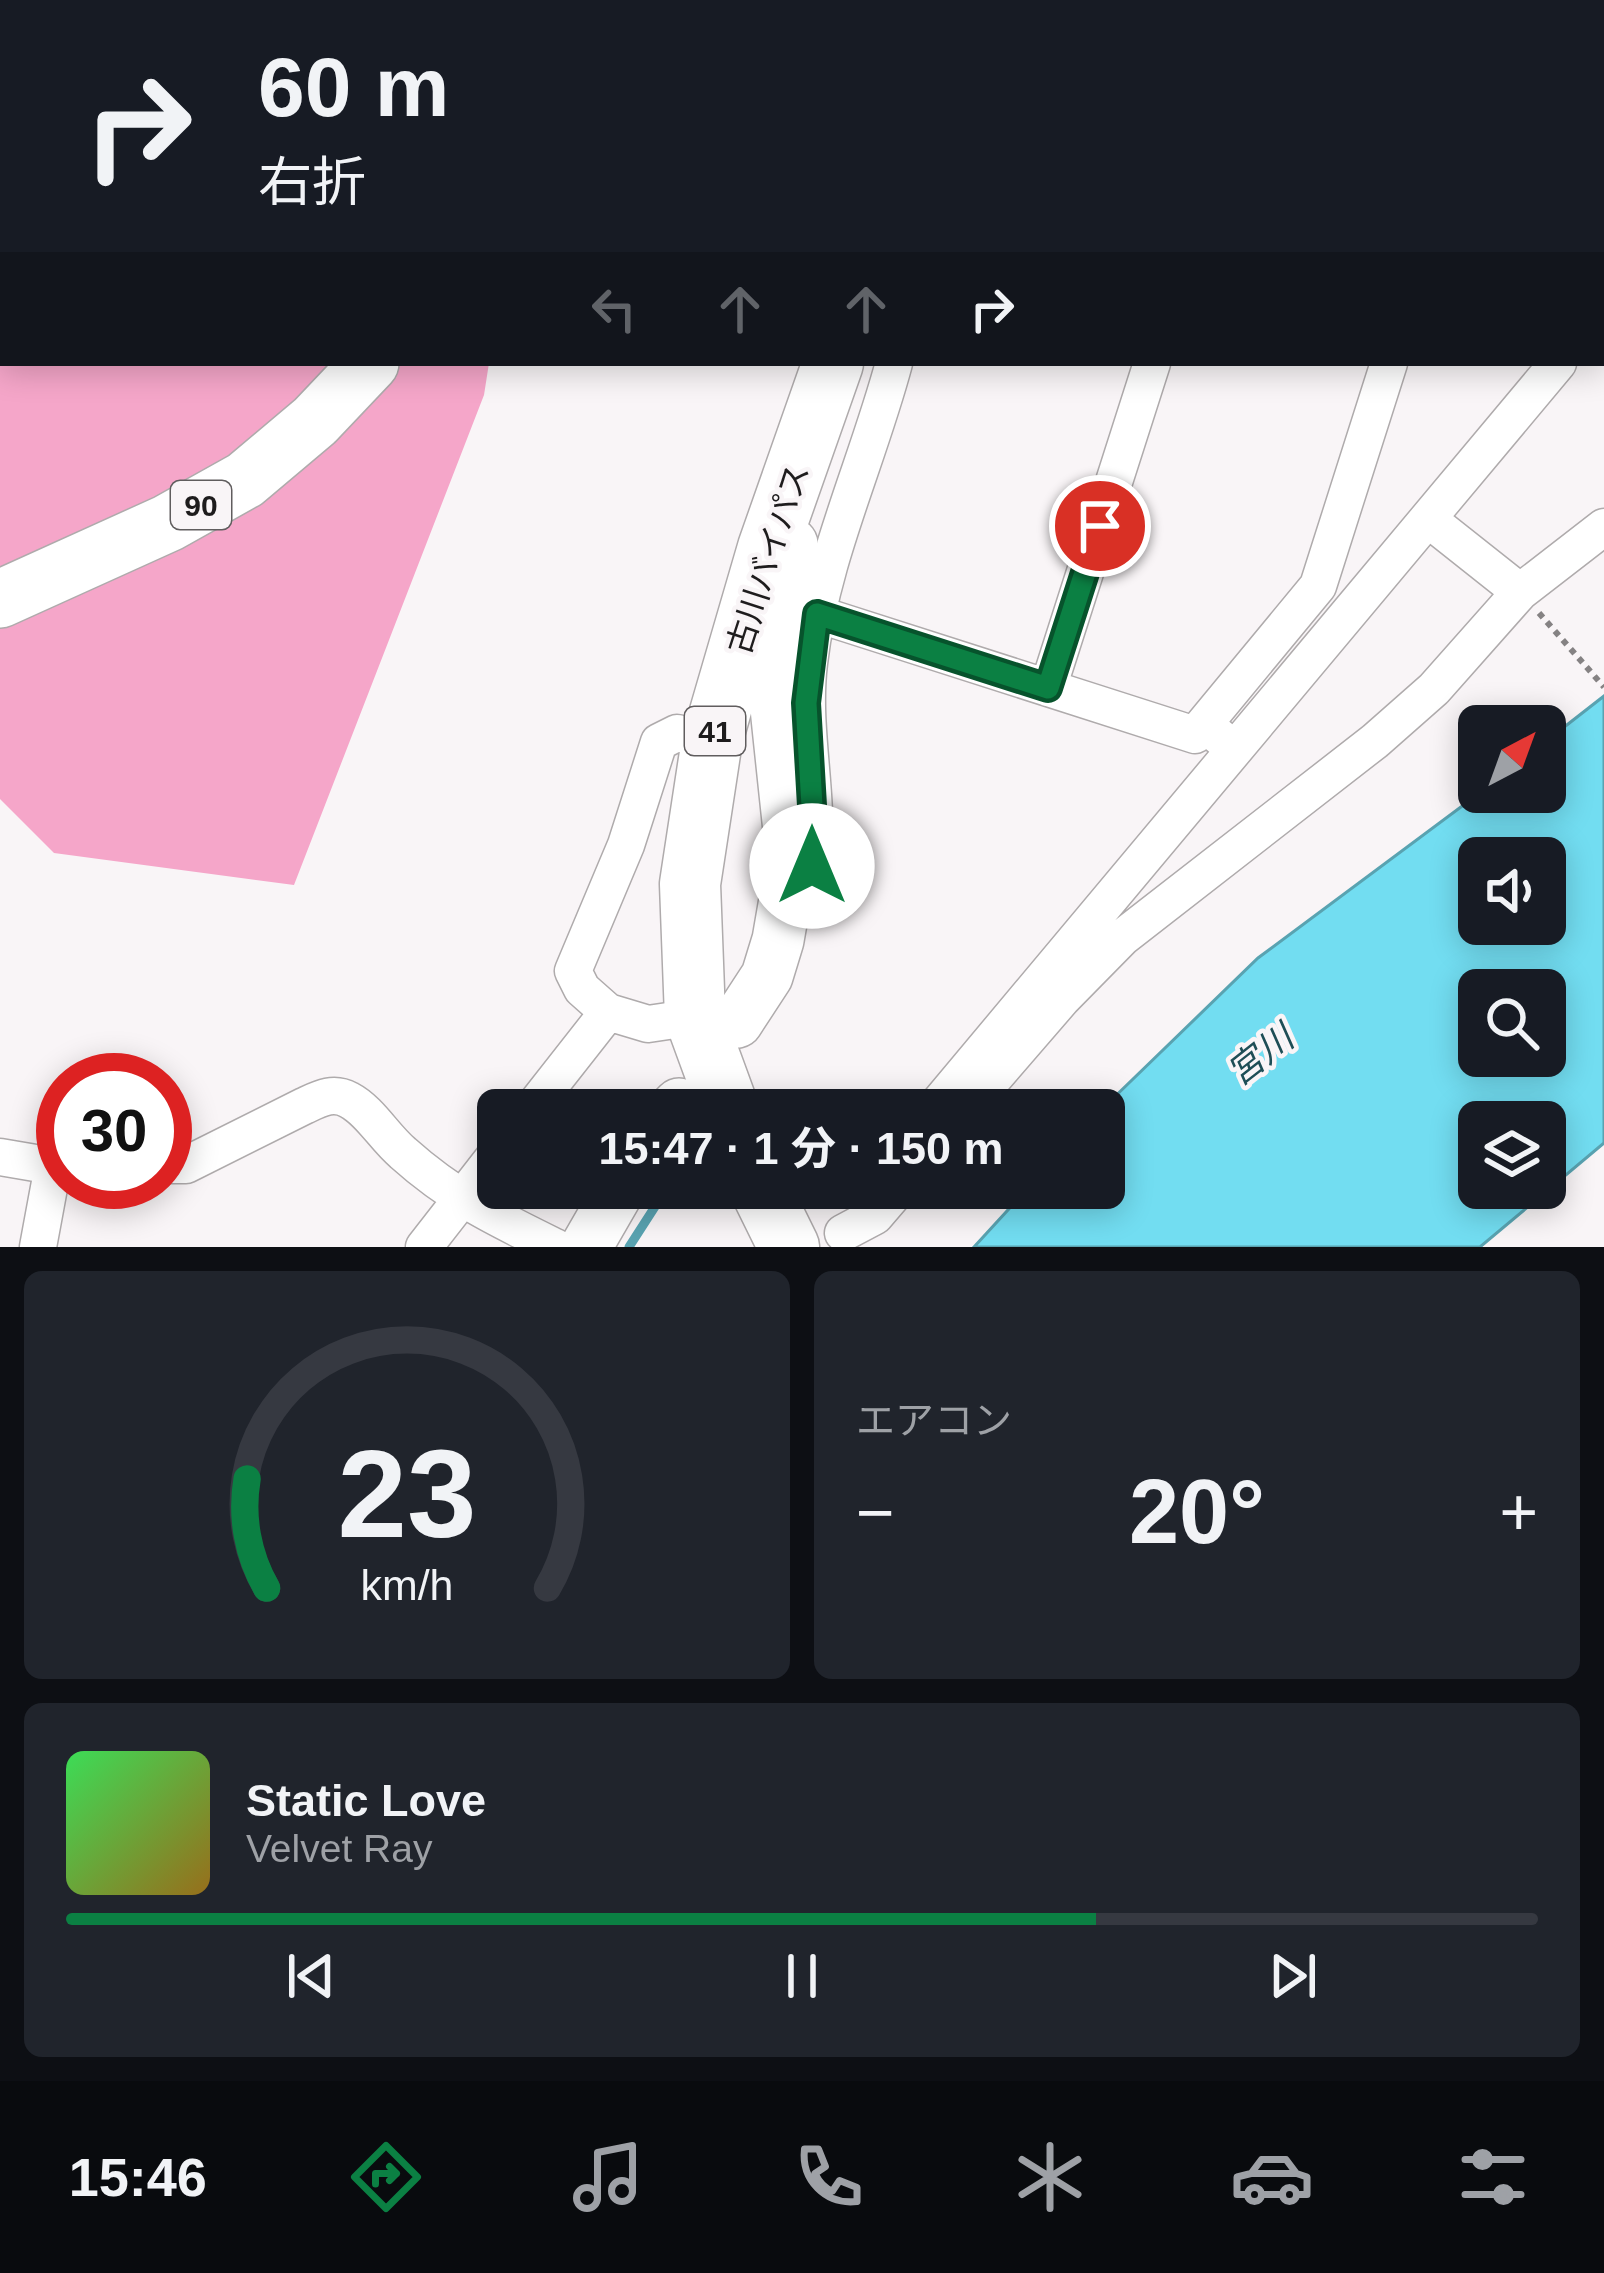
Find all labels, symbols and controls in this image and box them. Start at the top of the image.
text: 60 m [258,40,449,134]
icon: right [60,48,216,204]
text: 右折 [258,152,366,212]
icon: left [581,276,647,342]
icon: ahead [707,276,773,342]
icon: ahead [833,276,899,342]
icon: right [959,276,1025,342]
street label: 古川バイパス [720,459,816,659]
pin [1049,475,1151,577]
road number: 90 [171,481,231,529]
icon: arrive [1067,493,1133,559]
north arrow [1458,705,1566,813]
map controls [1458,705,1566,1209]
road number: 41 [685,707,745,755]
position arrow [749,803,875,929]
button: sound [1458,837,1566,945]
button: search [1458,969,1566,1077]
water label: 宮川 [1219,1014,1304,1093]
speed limit sign: 30 [36,1053,192,1209]
button: layers [1458,1101,1566,1209]
text: 15:47 · 1 分 · 150 m [598,1123,1004,1174]
text: エアコン [856,1399,1012,1442]
text: 23 [338,1424,476,1563]
text: 20° [1129,1462,1265,1562]
text: − [856,1475,895,1549]
text: + [1499,1475,1538,1549]
text: km/h [361,1561,453,1609]
text: Static Love [246,1775,486,1826]
text: Velvet Ray [246,1827,432,1870]
icon: previous [278,1943,344,2009]
icon: pause [769,1943,835,2009]
icon: next [1260,1943,1326,2009]
icon: directions [344,2135,428,2219]
icon: music [566,2135,650,2219]
icon: phone [787,2135,871,2219]
icon: climate [1008,2135,1092,2219]
icon: car [1230,2135,1314,2219]
icon: filters [1451,2135,1535,2219]
text: 15:46 [69,2147,207,2207]

